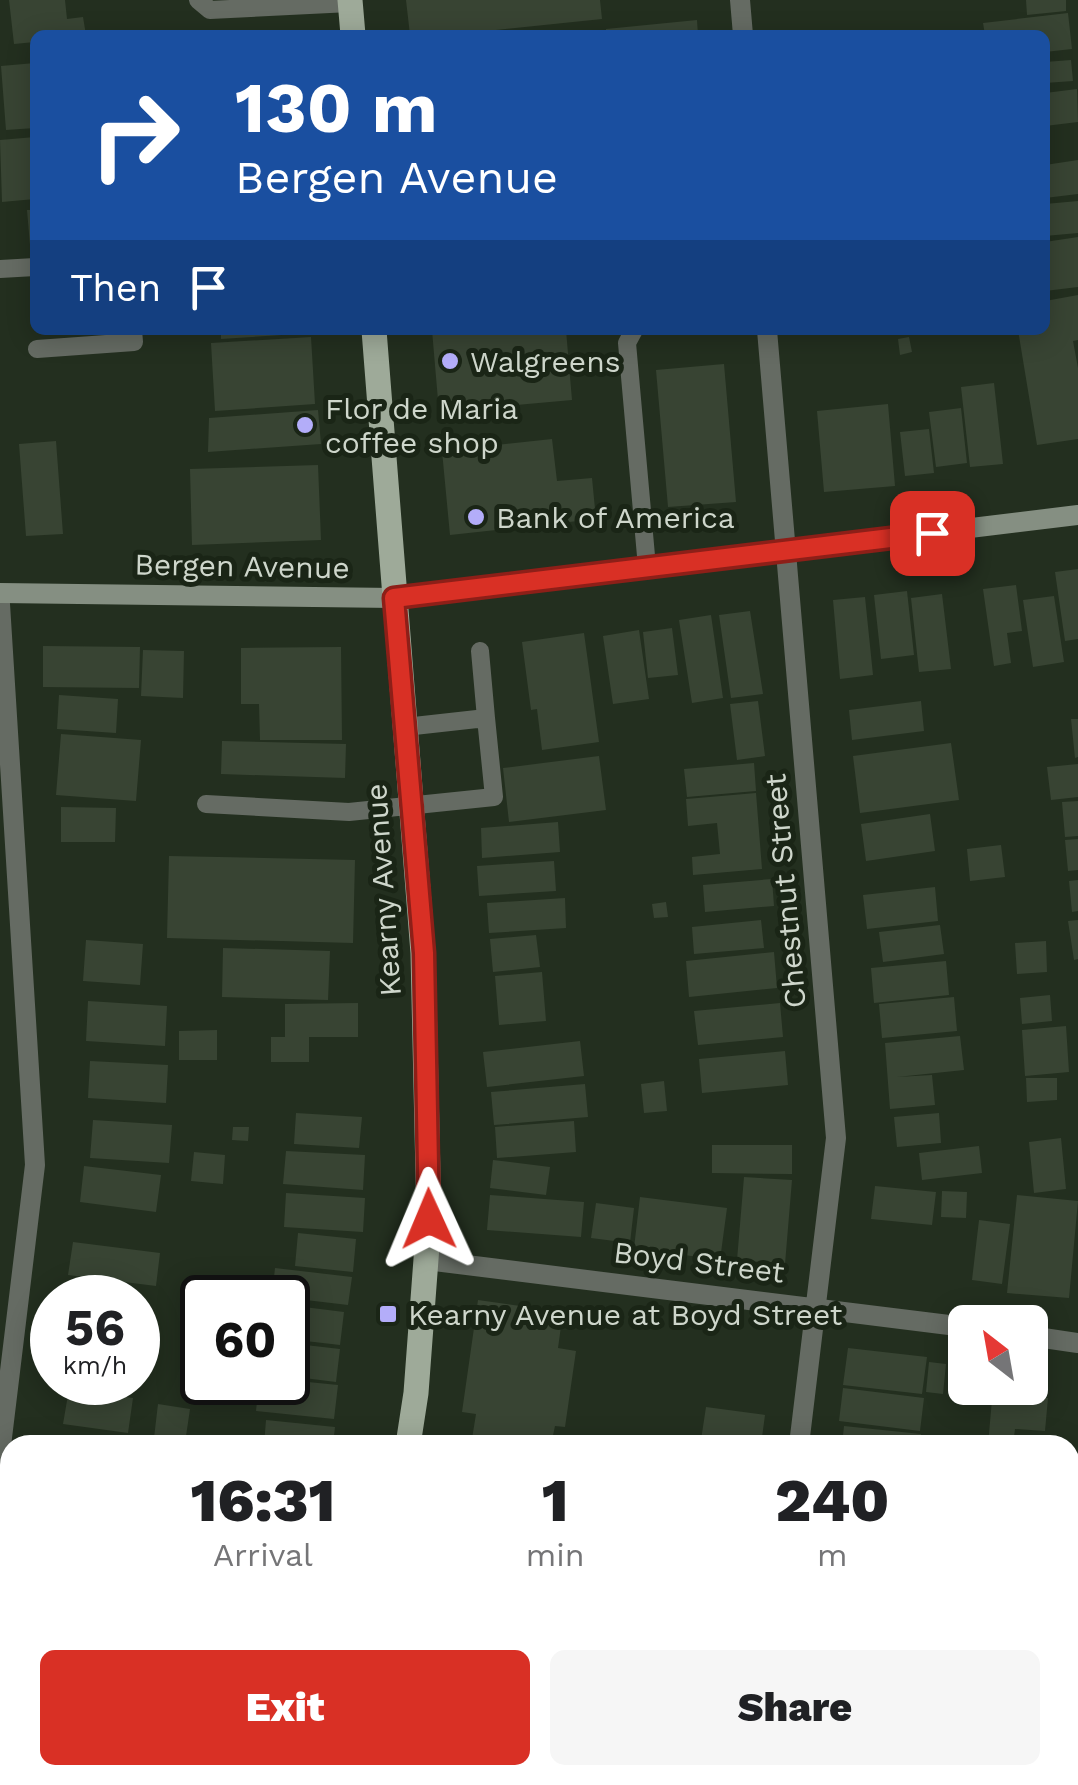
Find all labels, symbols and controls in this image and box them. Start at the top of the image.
text: 130 m [235,67,438,149]
icon: right [70,70,200,200]
text: Bergen Avenue [235,151,558,204]
icon: arrive [181,260,236,315]
text: Then [70,266,161,310]
place label: Walgreens [470,344,621,379]
marker: Walgreens [439,350,461,372]
place label: Flor de Maria coffee shop [325,391,518,460]
marker: Flor de Maria coffee shop [294,414,316,436]
pin [890,491,975,576]
place label: Bank of America [496,500,735,535]
marker: Bank of America [465,506,487,528]
icon: arrive [905,506,960,561]
street label: Bergen Avenue [134,547,350,585]
street label: Chestnut Street [757,772,813,1010]
street label: Kearny Avenue [358,783,408,997]
position arrow [377,1167,481,1271]
street label: Boyd Street [612,1234,787,1290]
speed limit sign: 60 [180,1275,310,1405]
place label: Kearny Avenue at Boyd Street [408,1297,843,1332]
text: 56 [65,1298,125,1357]
marker: Kearny Avenue at Boyd Street [377,1303,399,1325]
north arrow [948,1305,1048,1405]
map controls [948,1305,1048,1405]
text: km/h [63,1351,127,1380]
text: 16:31 [191,1465,335,1536]
text: 1 [542,1465,569,1536]
text: 240 [775,1465,889,1536]
text: Arrival [213,1536,313,1574]
text: min [526,1536,585,1574]
text: m [817,1536,848,1574]
button: Exit [40,1650,530,1765]
button: Share [550,1650,1040,1765]

